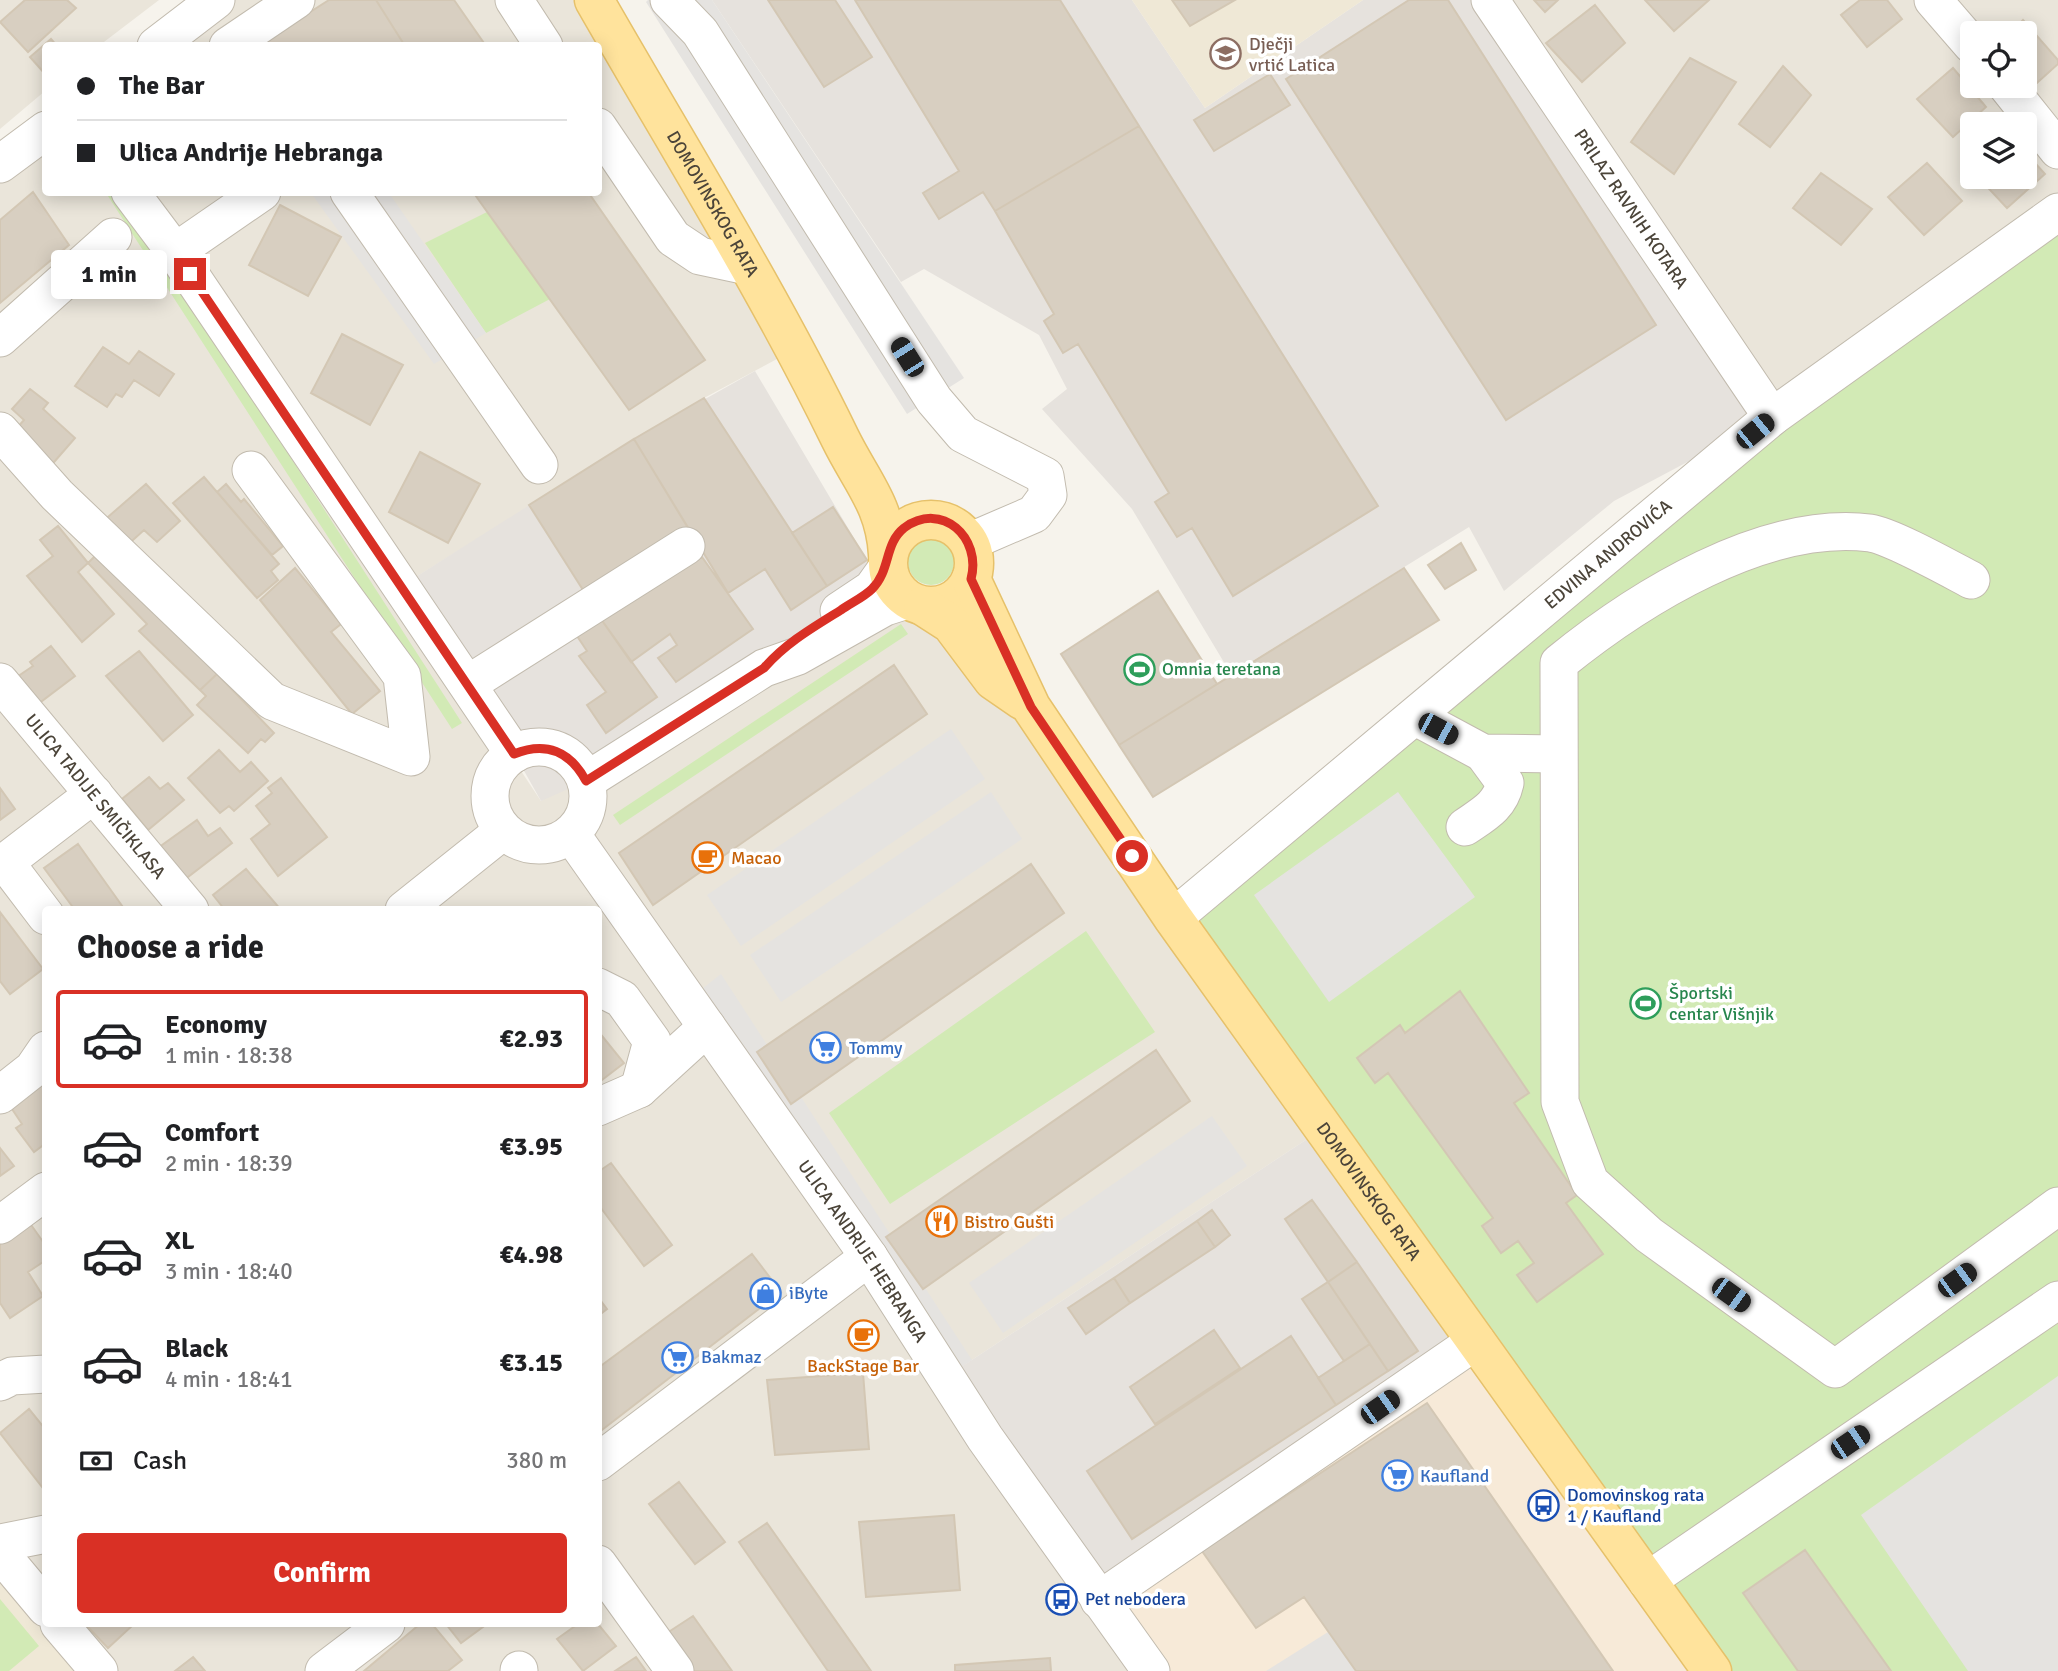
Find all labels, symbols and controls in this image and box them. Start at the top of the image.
map controls [1960,21,2037,189]
button: locate [1960,21,2037,98]
place label: Dječji vrtić Latica [1249,33,1335,76]
school or university icon: Dječji vrtić Latica [1209,37,1243,71]
text: The Bar [119,70,205,102]
button: layers [1960,112,2037,189]
street label: PRILAZ RAVNIH KOTARA [1569,125,1693,293]
street label: DOMOVINSKOG RATA [662,127,764,281]
text: Ulica Andrije Hebranga [119,137,383,169]
callout: 1 min [50,250,166,298]
route end [174,258,206,290]
text: 1 min [81,260,137,289]
car [887,334,928,380]
car [1733,410,1778,452]
street label: EDVINA ANDROVIĆA [1540,495,1676,614]
sports icon: Omnia teretana [1122,652,1156,686]
place label: Omnia teretana [1162,658,1281,680]
street label: ULICA TADIJE SMIČIKLASA [20,709,170,883]
car [1415,710,1462,748]
route start [1116,840,1148,872]
cafe icon: Macao [691,841,725,875]
place label: Macao [731,847,782,869]
text: Choose a ride [77,928,264,967]
place label: Športski centar Višnjik [1669,982,1774,1025]
sports icon: Športski centar Višnjik [1629,986,1663,1020]
icon: car [81,1008,144,1071]
text: Economy [165,1009,267,1041]
text: €2.93 [499,1023,563,1055]
supermarket icon: Tommy [809,1031,843,1065]
place label: Tommy [849,1037,903,1059]
text: 1 min · 18:38 [165,1041,293,1070]
icon: car [81,1116,144,1179]
text: Comfort [165,1117,259,1149]
street label: DOMOVINSKOG RATA [1312,1118,1426,1265]
text: €3.95 [499,1131,563,1163]
text: 2 min · 18:39 [165,1149,293,1178]
street label: ULICA ANDRIJE HEBRANGA [793,1156,932,1347]
restaurant icon: Bistro Gušti [924,1205,958,1239]
place label: Bistro Gušti [964,1211,1054,1233]
icon: car [81,1224,144,1287]
text: XL [165,1225,195,1257]
text: €4.98 [499,1239,563,1271]
text: 3 min · 18:40 [165,1257,293,1286]
car [1934,1259,1981,1301]
car [1708,1274,1755,1316]
shop icon: iByte [749,1276,783,1310]
place label: iByte [789,1282,828,1304]
cafe icon: BackStage Bar [846,1319,880,1353]
icon: car [81,1332,144,1395]
text: Black [165,1333,228,1365]
supermarket icon: Bakmaz [661,1340,695,1374]
place label: Bakmaz [701,1346,762,1368]
text: €3.15 [499,1347,563,1379]
place label: BackStage Bar [807,1355,919,1377]
text: 4 min · 18:41 [165,1365,293,1394]
car [1357,1386,1404,1428]
car [1827,1422,1874,1462]
icon: cash [77,1442,115,1480]
text: Cash [133,1445,187,1477]
text: 380 m [506,1446,567,1475]
supermarket icon: Kaufland [1380,1459,1414,1493]
place label: Kaufland [1420,1465,1489,1487]
place label: Domovinskog rata 1 / Kaufland [1567,1484,1704,1527]
bus stop icon: Domovinskog rata 1 / Kaufland [1527,1488,1561,1522]
button: Confirm [77,1533,567,1613]
bus stop icon: Pet nebodera [1045,1582,1079,1616]
place label: Pet nebodera [1085,1588,1186,1610]

